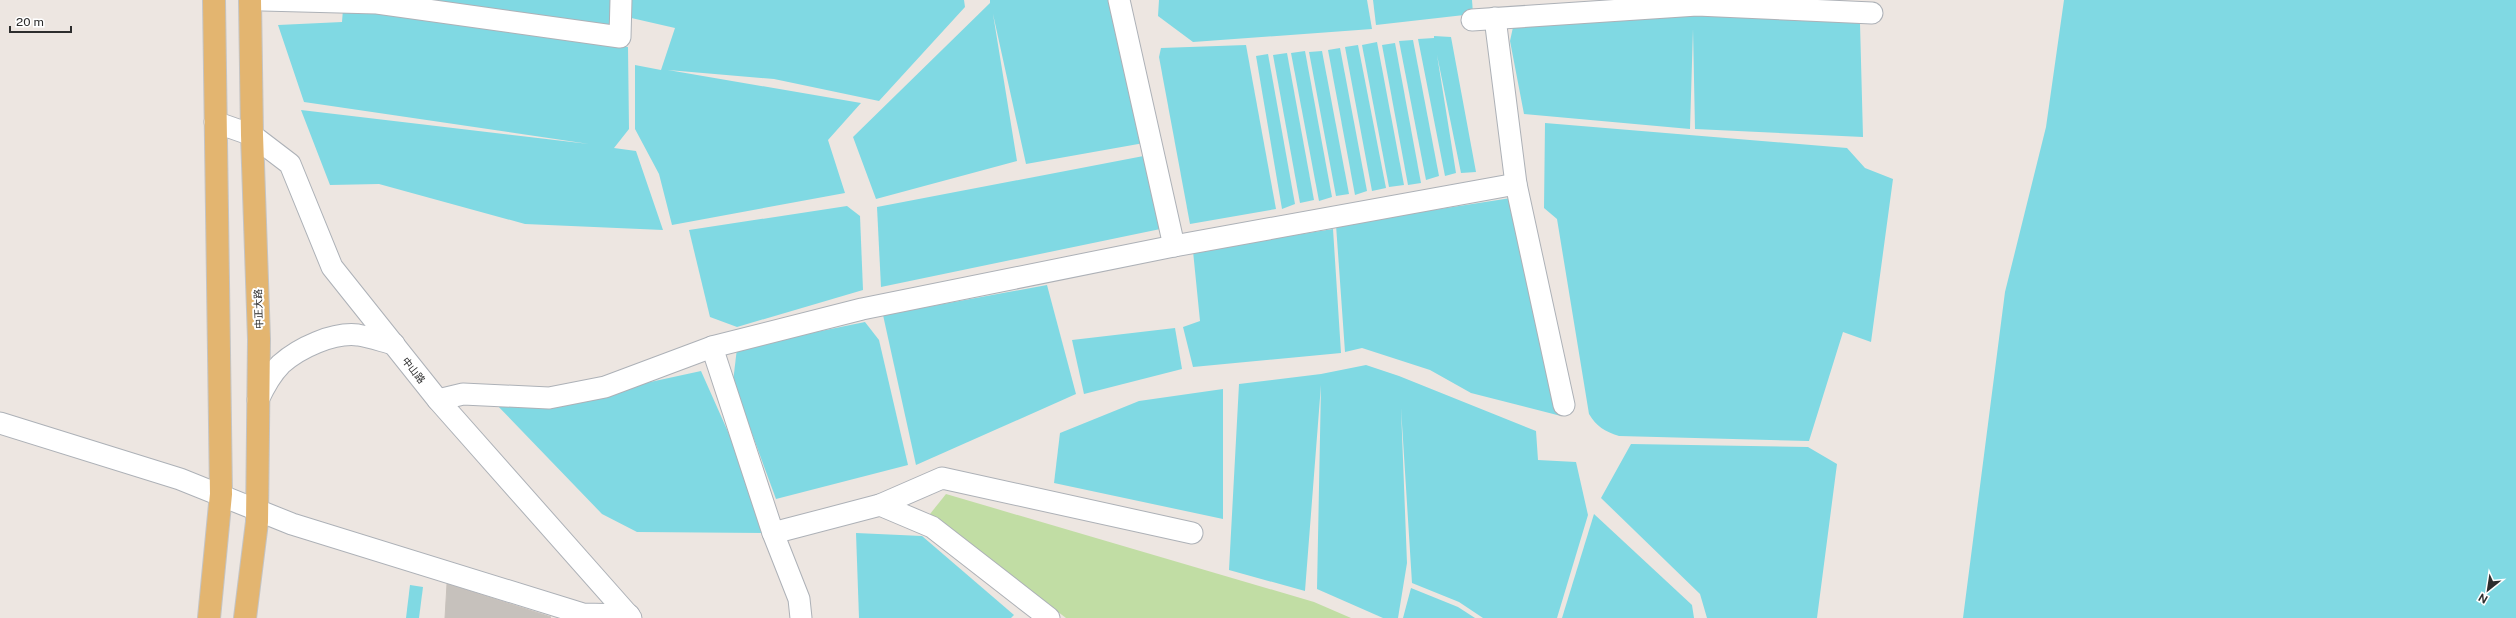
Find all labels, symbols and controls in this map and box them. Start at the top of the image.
scale bar [10,8,71,34]
text: 20 m [16,15,44,29]
street label: 中正大路 [251,289,265,329]
street label: 中山路 [400,354,428,386]
north arrow [2468,570,2508,610]
text: N [2476,591,2490,606]

